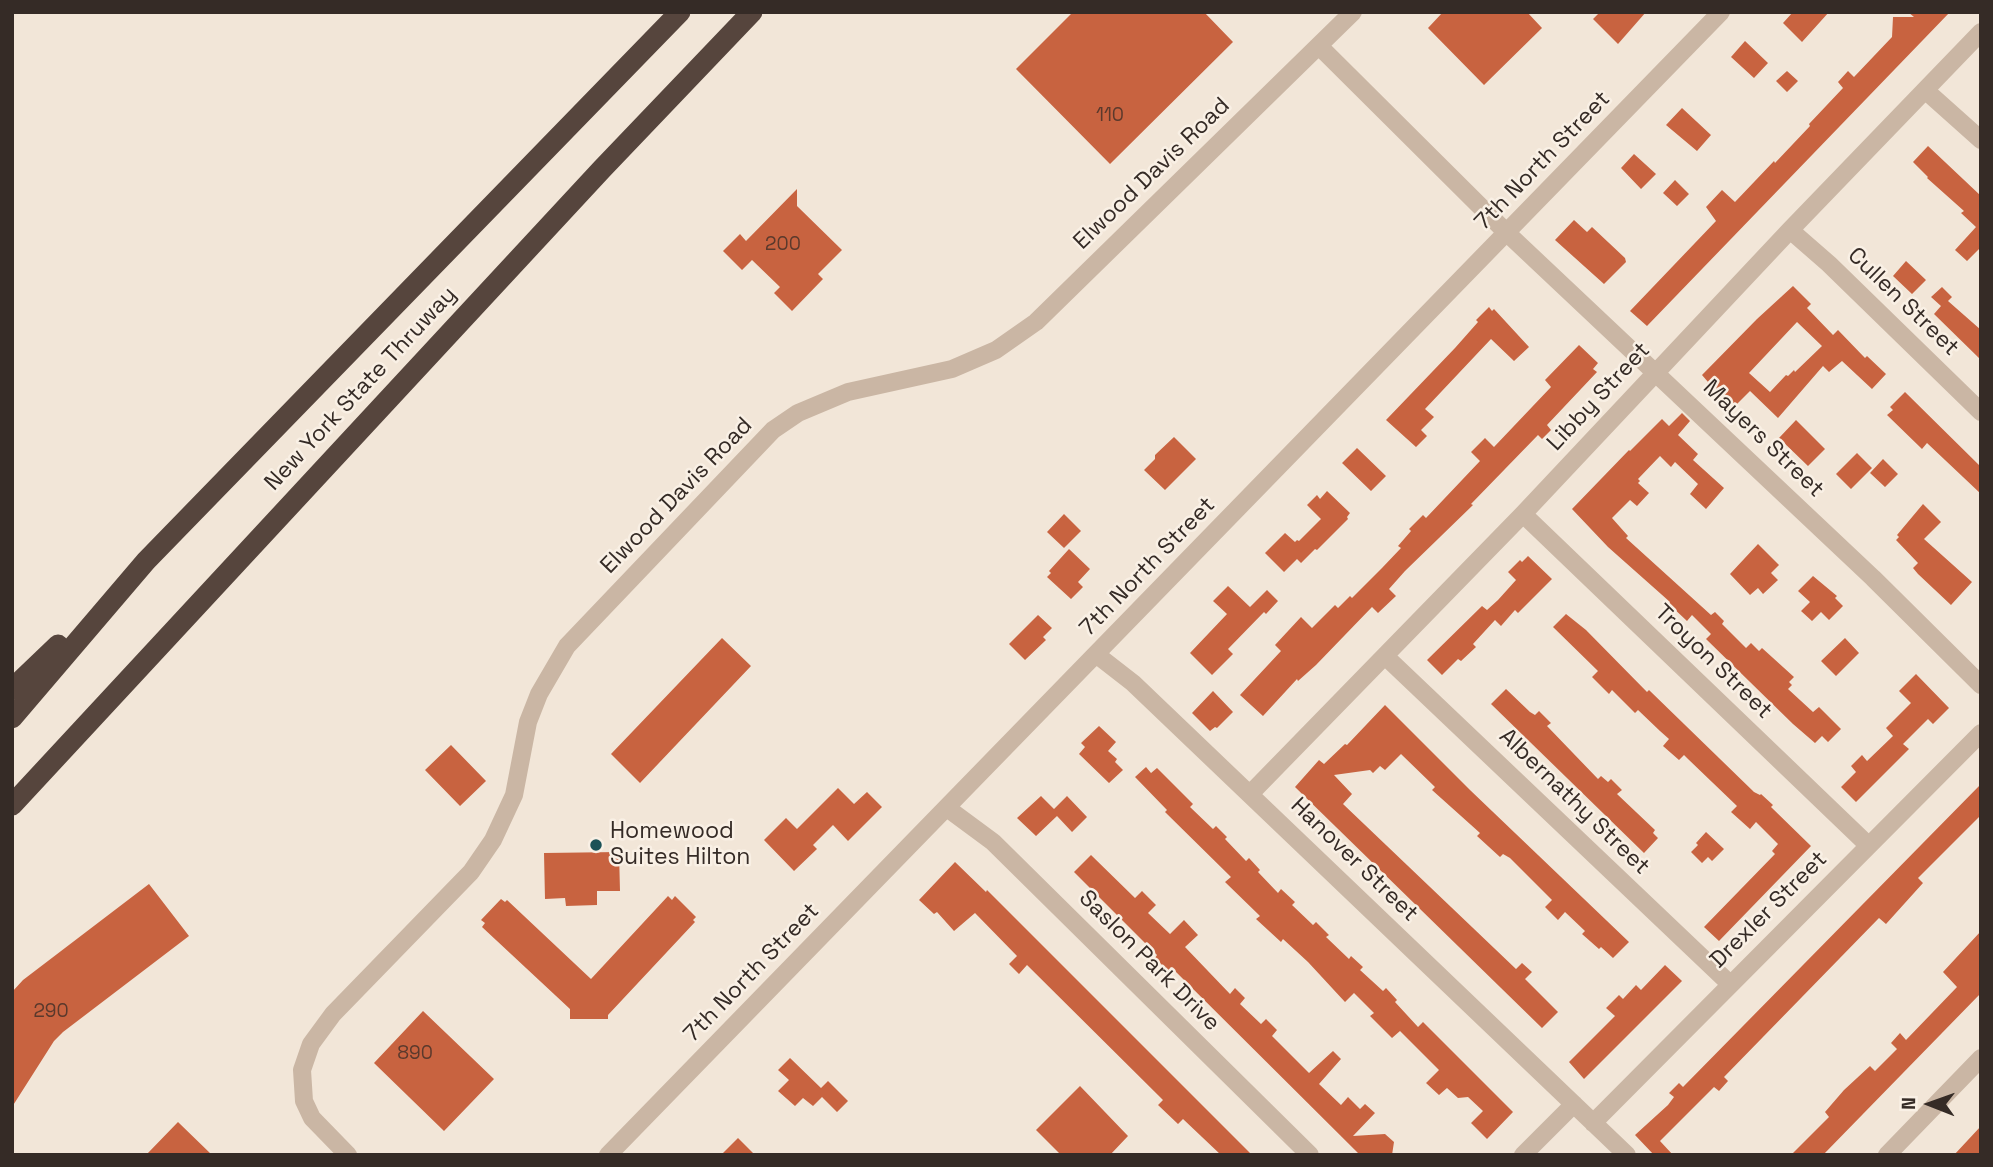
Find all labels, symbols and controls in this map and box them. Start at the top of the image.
street label: 7th North Street [1470,86,1616,236]
street label: Elwood Davis Road [1068,92,1236,256]
house number: 110 [1096,105,1124,127]
house number: 200 [765,234,801,256]
street label: Cullen Street [1842,242,1964,362]
street label: New York State Thruway [259,281,463,497]
street label: Libby Street [1542,337,1656,457]
street label: Mayers Street [1697,374,1829,504]
street label: Elwood Davis Road [595,412,759,580]
street label: 7th North Street [1075,492,1221,642]
street label: Troyon Street [1648,599,1778,725]
street label: Albernathy Street [1493,723,1655,881]
street label: Hanover Street [1284,792,1424,928]
place label: Homewood Suites Hilton [610,818,750,872]
marker: Homewood Suites Hilton [588,837,604,853]
street label: Drexler Street [1705,846,1833,974]
street label: Saslon Park Drive [1073,885,1225,1037]
street label: 7th North Street [679,898,825,1048]
house number: 290 [33,1001,69,1023]
house number: 890 [397,1043,433,1065]
north arrow [1895,1069,1965,1139]
text: N [1896,1097,1921,1110]

